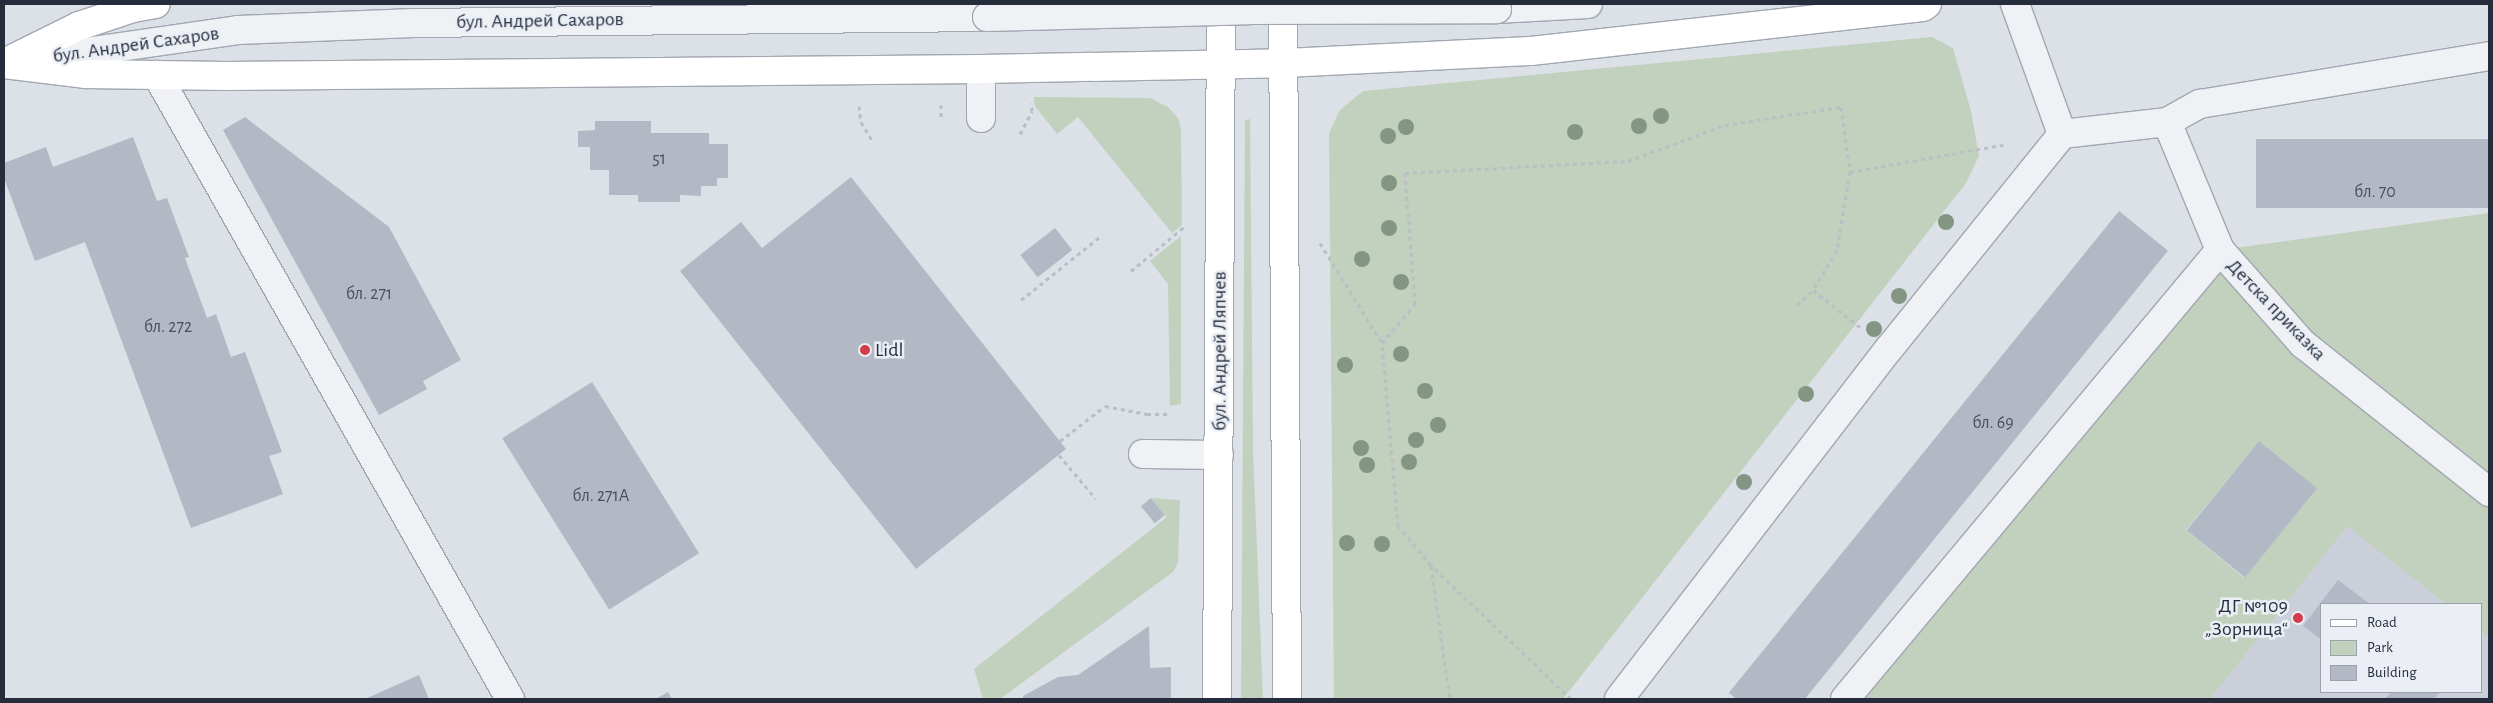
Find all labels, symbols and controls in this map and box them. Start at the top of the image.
street label: бул. Андрей Сахаров [456,8,624,34]
street label: бул. Андрей Сахаров [51,21,221,69]
house number: 51 [652,148,666,170]
house number: бл. 70 [2354,181,2396,203]
street label: Детска приказка [2221,254,2331,366]
street label: бул. Андрей Ляпчев [1208,271,1232,431]
house number: бл. 271 [346,283,392,305]
house number: бл. 272 [144,316,192,338]
place label: Lidl [875,338,903,362]
marker: Lidl [859,344,871,356]
house number: бл. 69 [1972,412,2014,434]
house number: бл. 271А [573,485,629,507]
place label: ДГ №109 „Зорница“ [2205,594,2288,641]
legend [2320,603,2483,693]
marker: ДГ №109 „Зорница“ [2292,612,2304,624]
text: Road [2367,615,2397,630]
text: Park [2367,640,2393,655]
text: Building [2367,665,2417,680]

